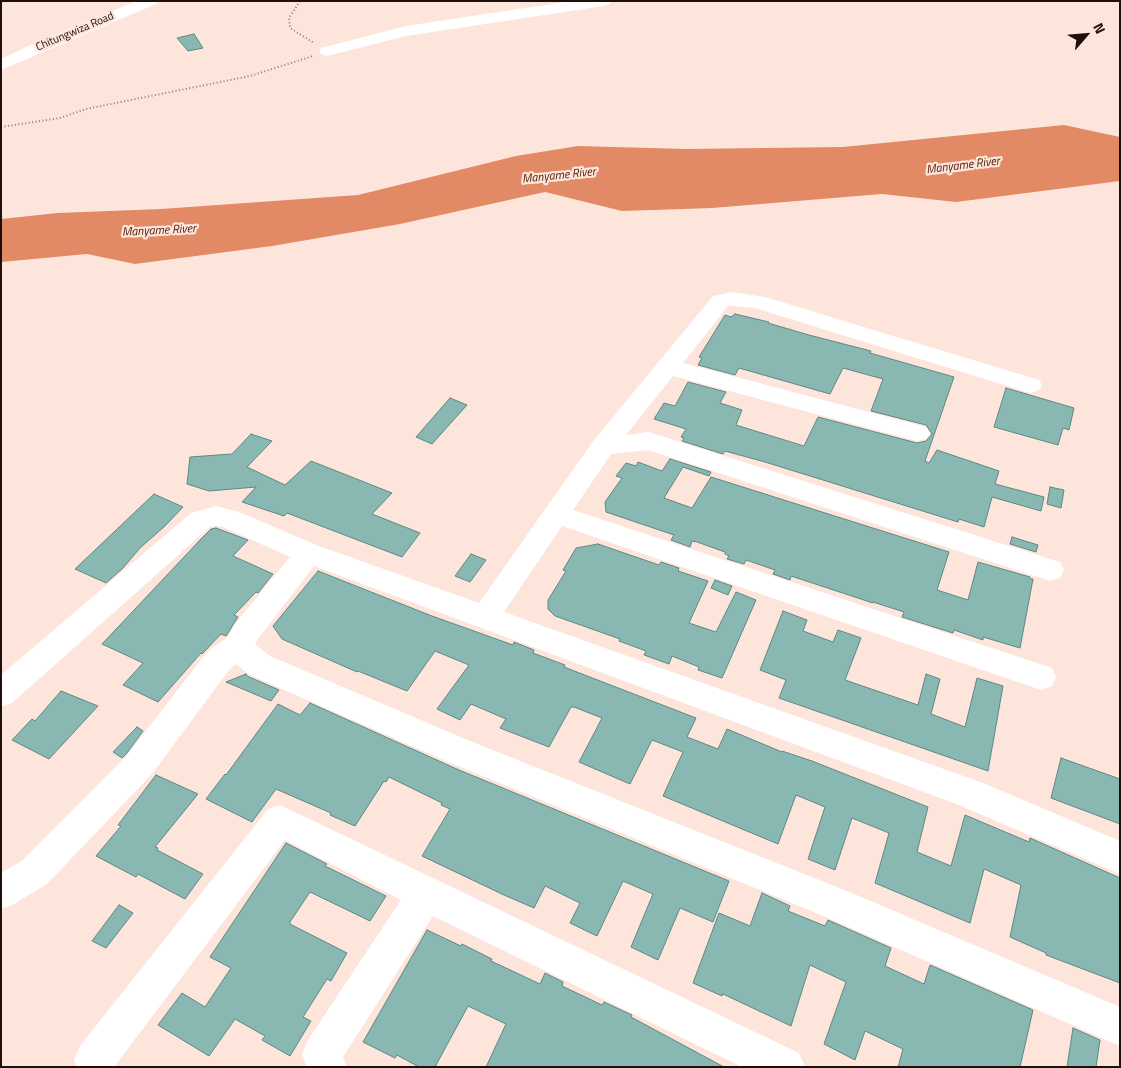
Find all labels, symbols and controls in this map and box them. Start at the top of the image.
street label: Chitungwiza Road [34,10,116,54]
north arrow [1061,10,1111,60]
text: N [1088,19,1111,37]
water label: Manyame River [925,154,1001,178]
water label: Manyame River [522,165,596,187]
water label: Manyame River [122,222,196,240]

